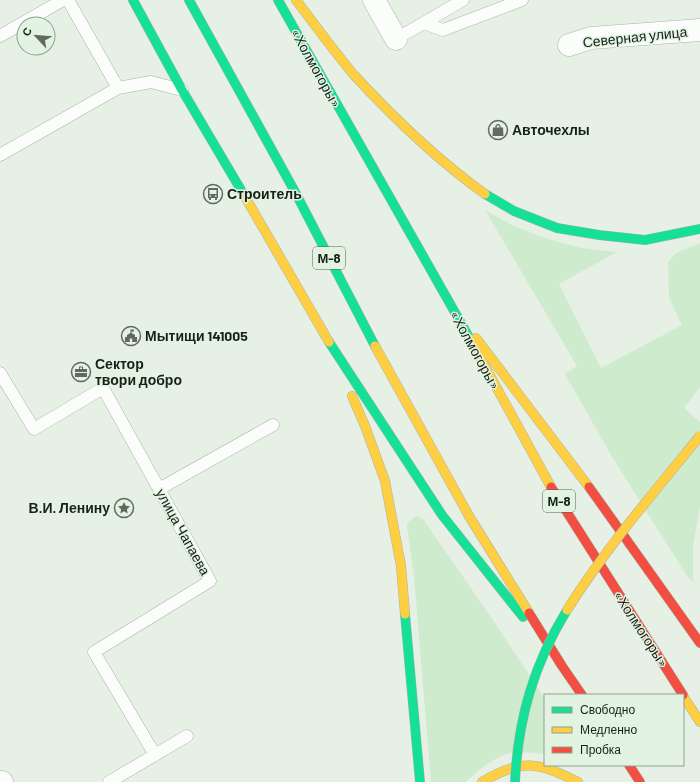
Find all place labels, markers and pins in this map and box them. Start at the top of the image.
shop icon: Авточехлы [487,119,509,141]
place label: Авточехлы [512,121,590,138]
bus stop icon: Строитель [202,183,224,205]
place label: Строитель [227,185,302,202]
public building icon: Мытищи 141005 [120,325,142,347]
place label: Мытищи 141005 [145,327,248,344]
place label: Сектор твори добро [95,355,182,388]
office icon: Сектор твори добро [70,361,92,383]
place icon: В.И. Ленину [113,497,135,519]
place label: В.И. Ленину [29,499,110,516]

